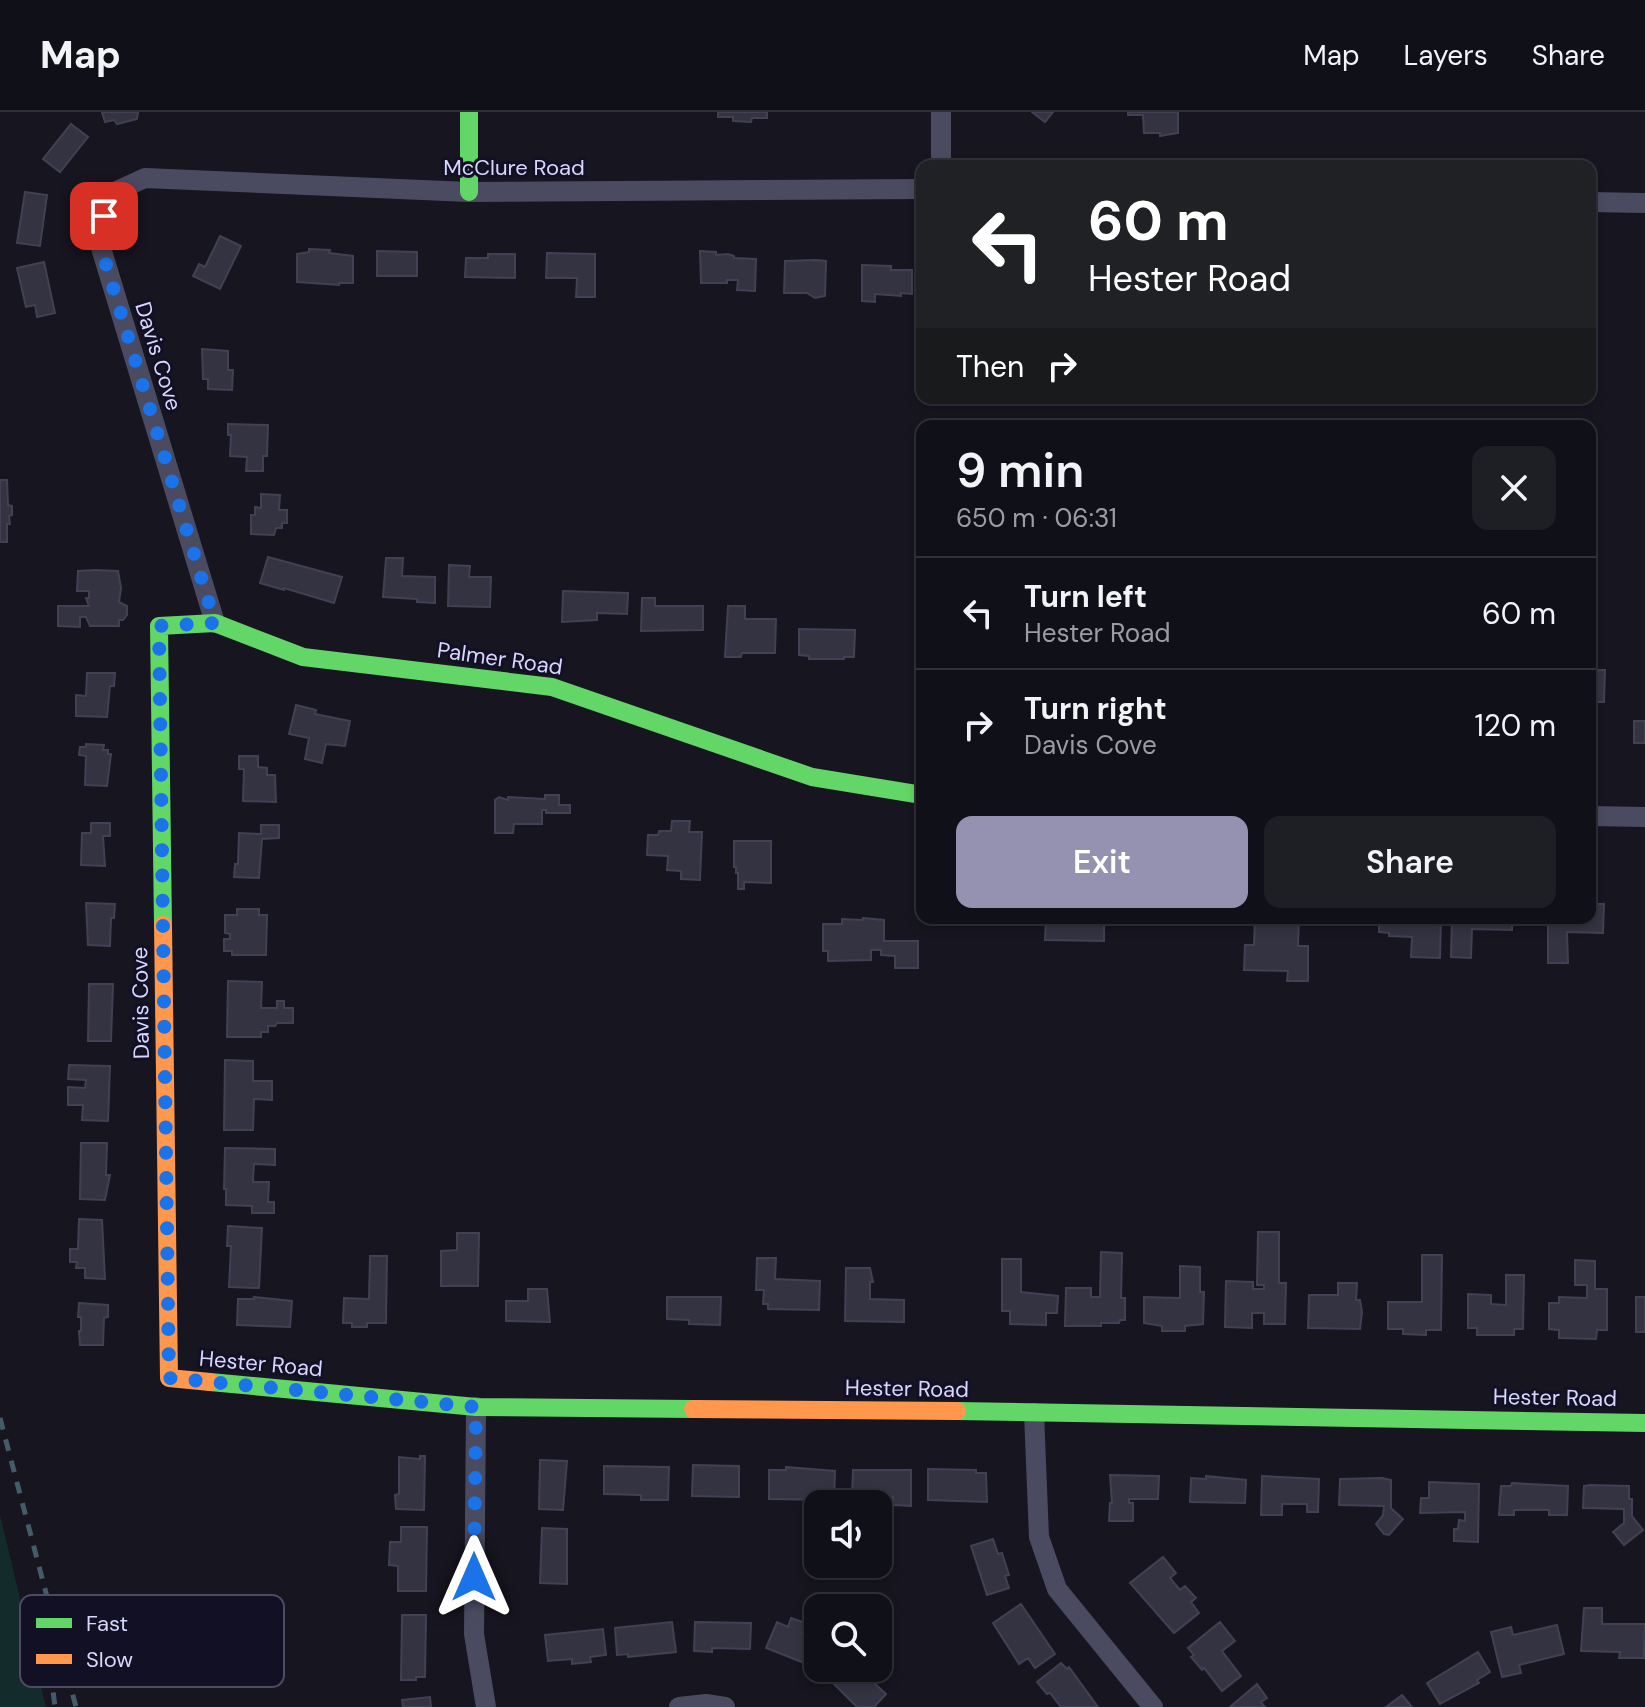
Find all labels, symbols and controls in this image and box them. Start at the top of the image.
text: Map [40,30,121,80]
text: Map [1303,37,1360,74]
text: Layers [1404,37,1488,74]
text: Share [1532,37,1605,74]
street label: McClure Road [443,153,585,182]
pin [70,182,138,250]
text: 60 m [1088,184,1229,257]
icon: left [956,192,1060,296]
icon: arrive [82,194,126,238]
text: Hester Road [1088,255,1291,302]
street label: Davis Cove [128,298,189,414]
icon: right [1040,344,1084,388]
text: Then [956,347,1024,386]
text: 9 min [956,439,1084,502]
button: close [1472,446,1556,530]
text: 650 m · 06:31 [956,501,1117,535]
text: Turn left [1024,577,1147,616]
icon: left [956,591,1000,635]
text: 60 m [1482,594,1556,633]
text: Hester Road [1024,616,1171,650]
street label: Palmer Road [435,635,565,682]
text: Turn right [1024,689,1167,728]
icon: right [956,703,1000,747]
text: 120 m [1474,706,1556,745]
text: Davis Cove [1024,728,1157,762]
button: Exit [956,816,1248,908]
button: Share [1264,816,1556,908]
street label: Davis Cove [125,947,156,1059]
street label: Hester Road [198,1344,324,1383]
street label: Hester Road [845,1373,969,1404]
street label: Hester Road [1493,1382,1617,1413]
map controls [804,1490,892,1682]
button: sound [804,1490,892,1578]
position arrow [432,1535,516,1619]
button: search [804,1594,892,1682]
legend [20,1595,284,1687]
text: Fast [86,1609,128,1638]
text: Slow [86,1645,133,1674]

